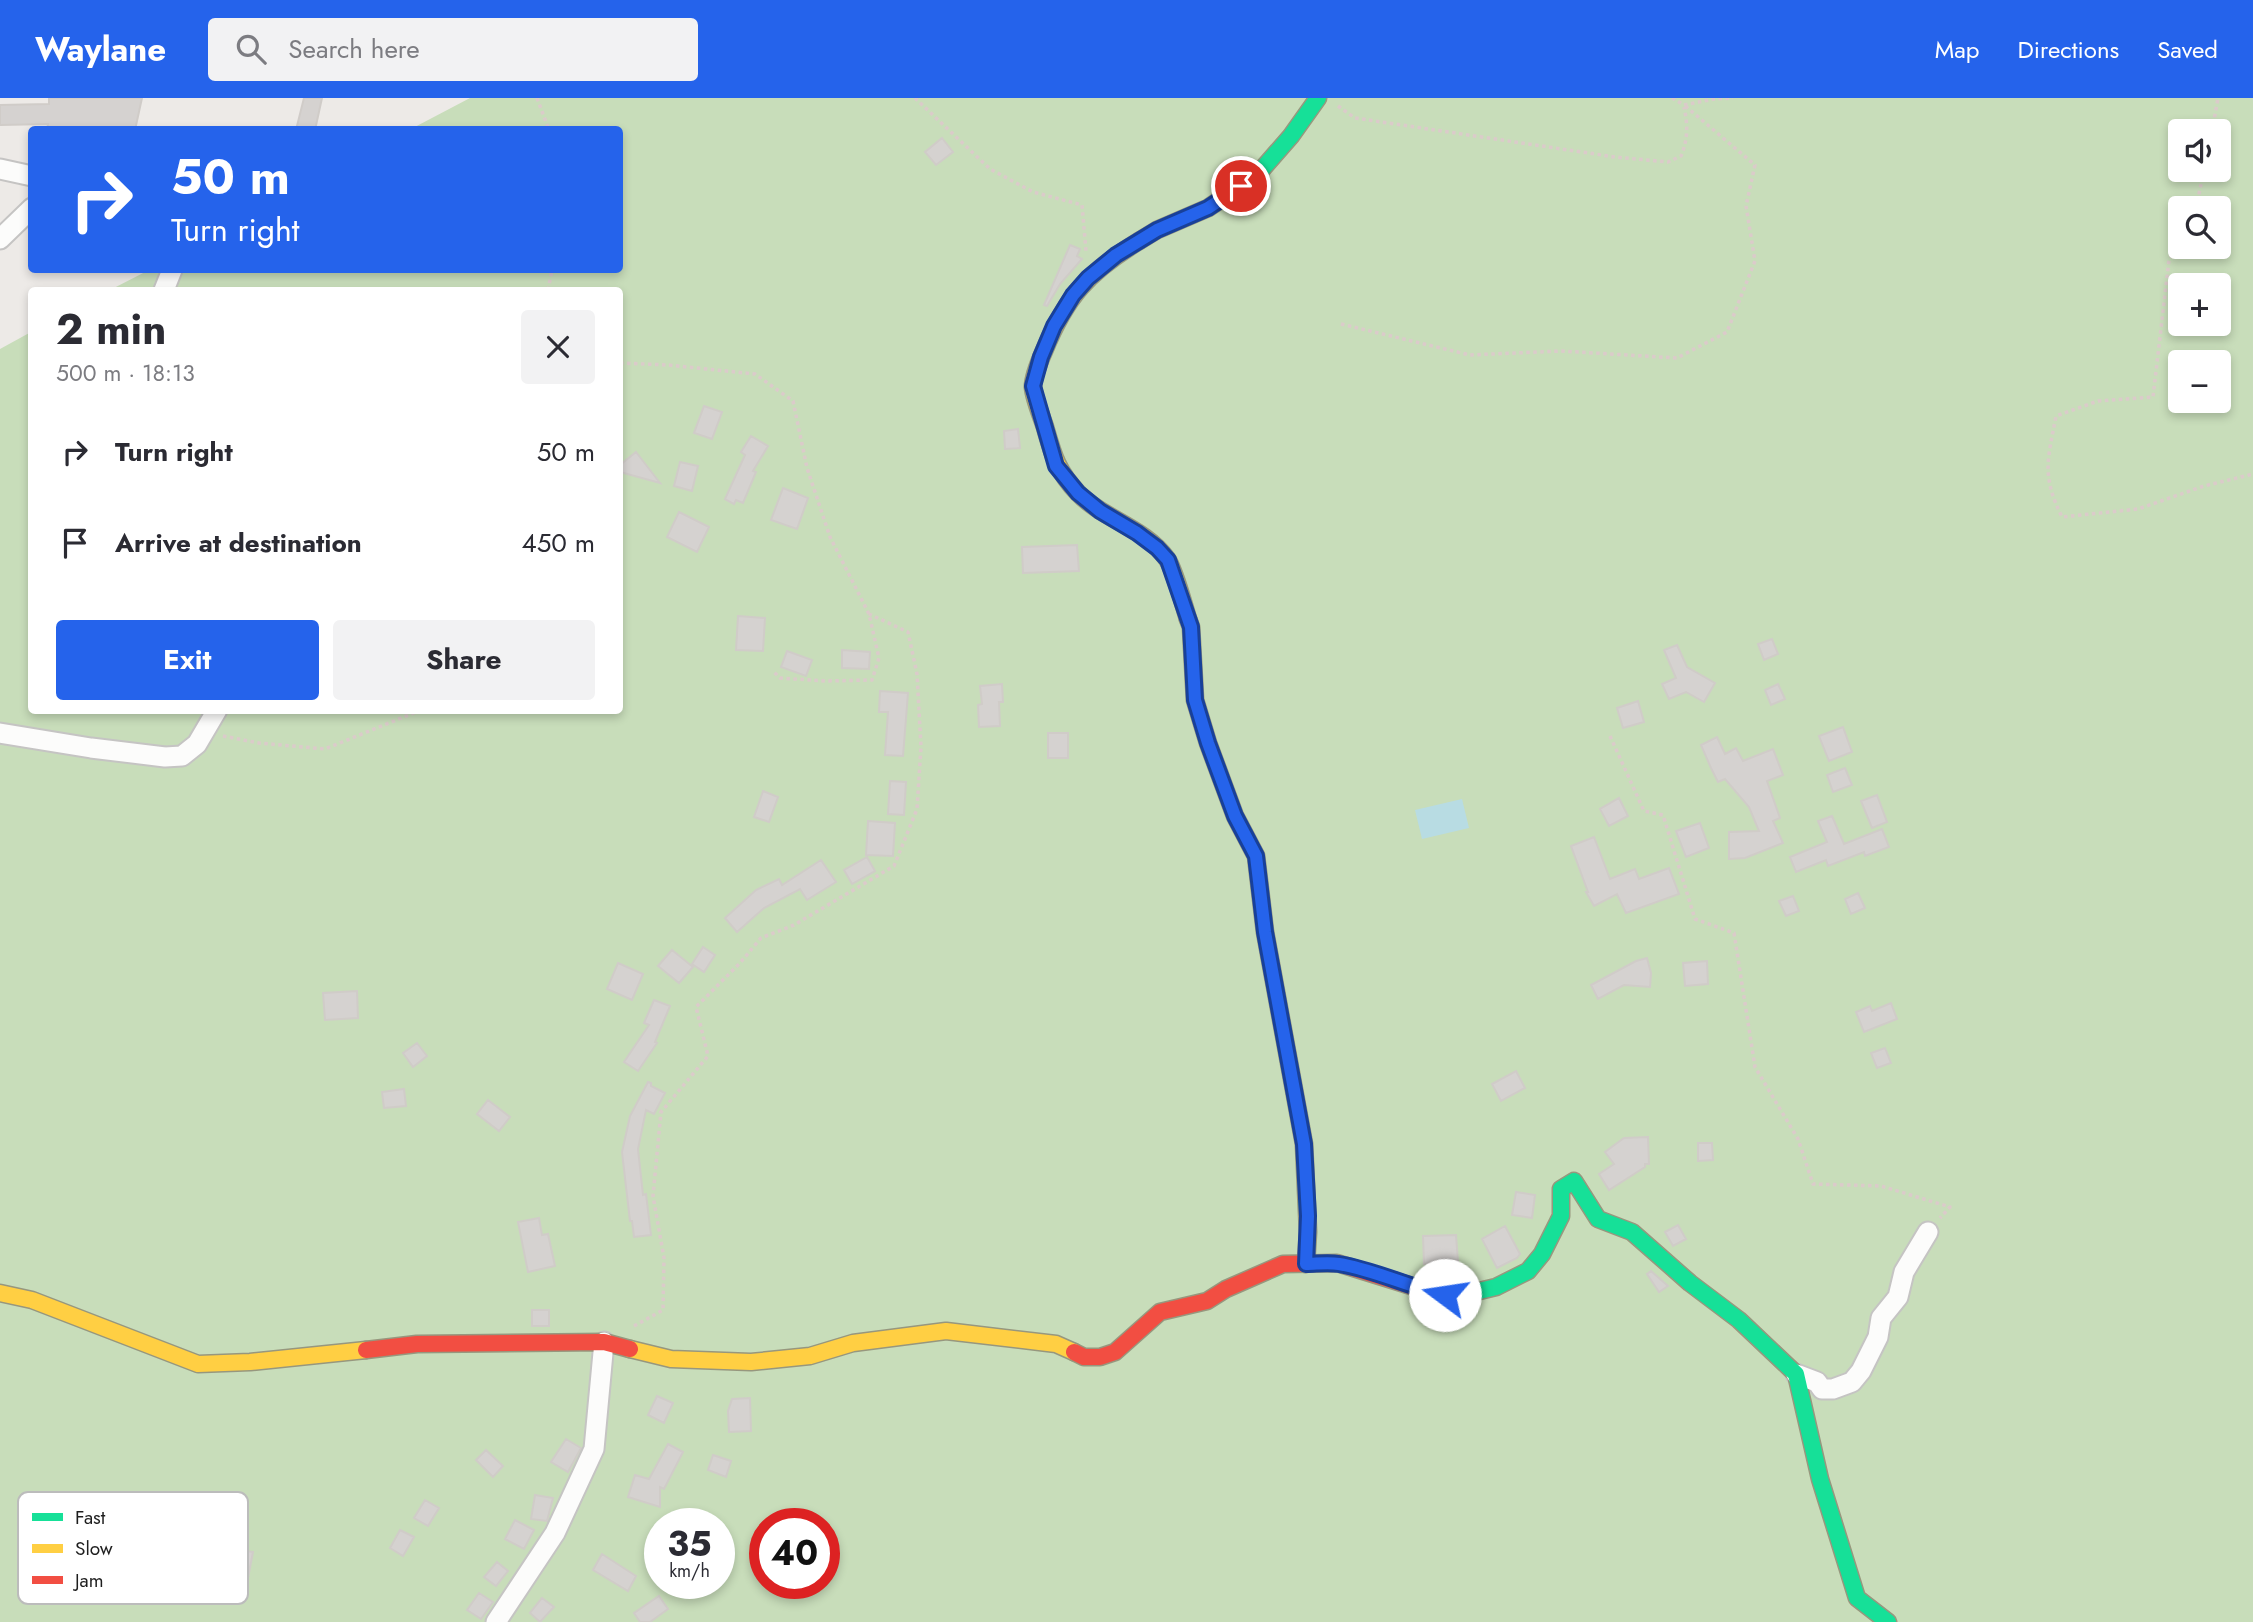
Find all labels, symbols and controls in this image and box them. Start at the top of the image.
search box [208,18,698,81]
text: Waylane [35,26,166,73]
icon: search [232,30,270,68]
text: Search here [288,30,420,68]
text: Map [1935,32,1980,67]
text: Directions [2018,32,2119,67]
text: Saved [2157,32,2218,67]
map controls [2168,119,2231,413]
button: sound [2168,119,2231,182]
text: 50 m [171,142,290,212]
icon: right [56,154,147,245]
pin [1211,156,1271,216]
icon: arrive [1222,167,1260,205]
button: search [2168,196,2231,259]
text: Turn right [171,207,300,253]
button: + [2168,273,2231,336]
text: 2 min [56,299,166,360]
button: close [521,310,595,384]
button: − [2168,350,2231,413]
text: 500 m · 18:13 [56,356,195,390]
icon: right [56,433,94,471]
text: Turn right [115,433,233,471]
text: 50 m [537,433,595,471]
icon: arrive [56,524,94,562]
text: Arrive at destination [115,524,362,562]
text: 450 m [521,524,595,562]
button: Exit [56,620,319,700]
button: Share [333,620,595,700]
position arrow [1408,1258,1482,1332]
legend [18,1492,248,1604]
text: Fast [75,1504,106,1531]
speed limit sign: 40 [749,1508,840,1599]
text: 35 [667,1519,712,1569]
text: Slow [75,1535,113,1562]
text: km/h [669,1558,710,1584]
text: Jam [72,1567,104,1594]

